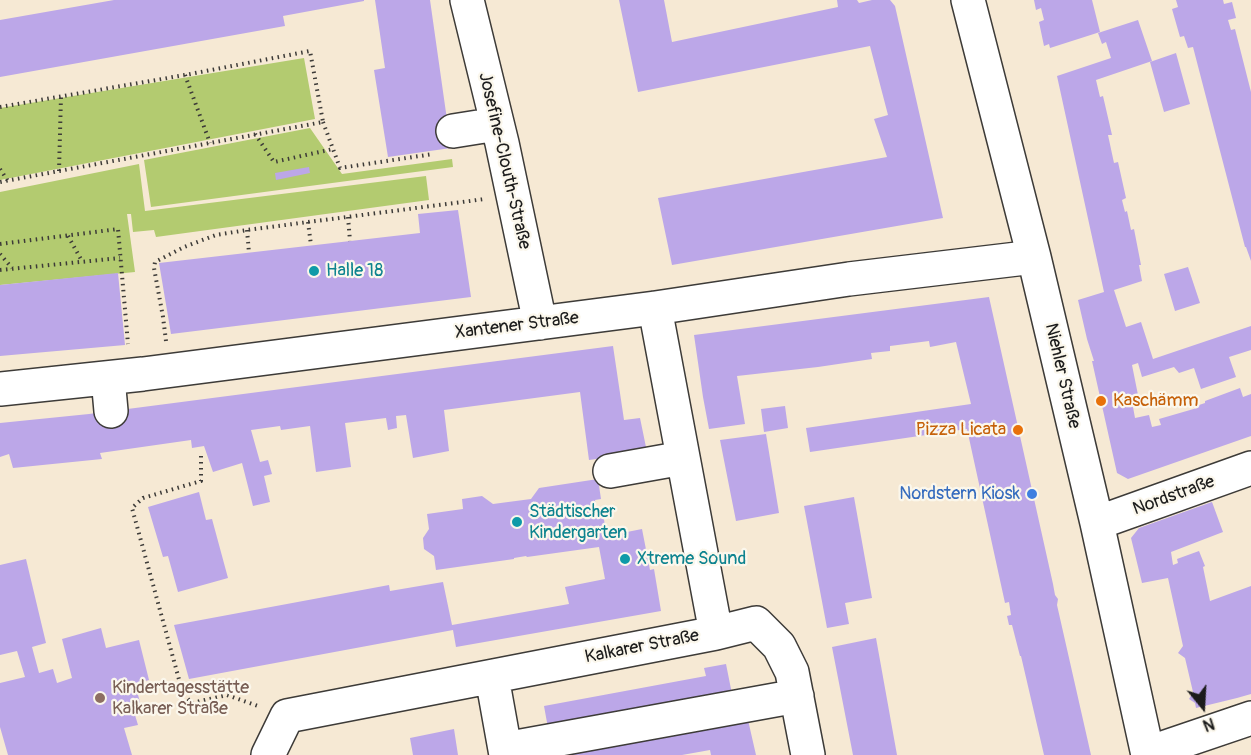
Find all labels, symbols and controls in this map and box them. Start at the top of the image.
street label: Josefine-Clouth-Straße [473,70,535,252]
place label: Halle 18 [326,260,383,282]
marker: Halle 18 [307,264,321,278]
street label: Xantener Straße [454,308,580,344]
street label: Niehler Straße [1039,321,1085,431]
place label: Kaschämm [1113,390,1198,412]
marker: Kaschämm [1094,394,1108,408]
place label: Pizza Licata [916,419,1006,441]
marker: Pizza Licata [1011,423,1025,437]
street label: Nordstraße [1130,471,1218,521]
place label: Nordstern Kiosk [899,483,1020,505]
marker: Nordstern Kiosk [1025,487,1039,501]
place label: Städtischer Kindergarten [529,501,627,544]
marker: Städtischer Kindergarten [510,515,524,529]
place label: Xtreme Sound [637,548,746,570]
marker: Xtreme Sound [618,552,632,566]
street label: Kalkarer Straße [583,625,701,669]
place label: Kindertagesstätte Kalkarer Straße [112,677,249,720]
north arrow [1173,677,1233,737]
marker: Kindertagesstätte Kalkarer Straße [93,691,107,705]
text: N [1200,713,1217,735]

